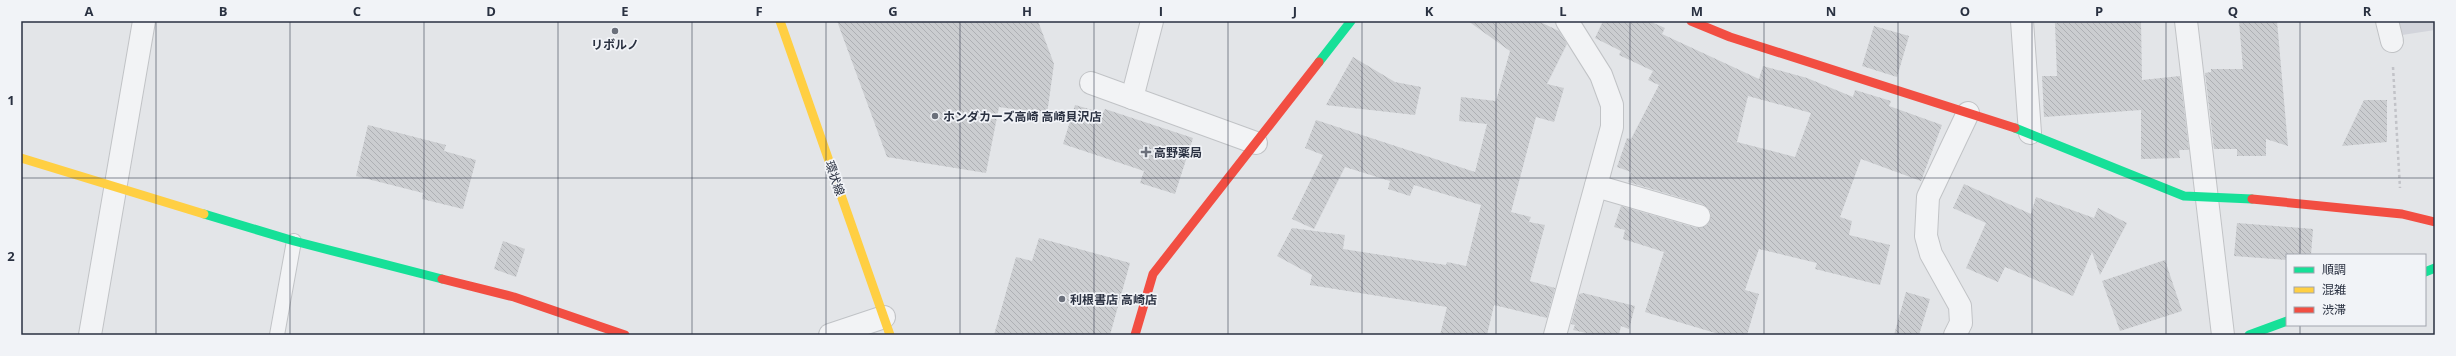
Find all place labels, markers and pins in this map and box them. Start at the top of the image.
marker: リボルノ [610,26,620,36]
place label: リボルノ [591,36,639,53]
place label: ホンダカーズ高崎 高崎貝沢店 [943,108,1102,125]
marker: ホンダカーズ高崎 高崎貝沢店 [930,111,940,121]
place label: 高野薬局 [1154,144,1202,161]
marker: 高野薬局 [1141,147,1151,157]
place label: 利根書店 高崎店 [1070,291,1157,308]
marker: 利根書店 高崎店 [1057,294,1067,304]

